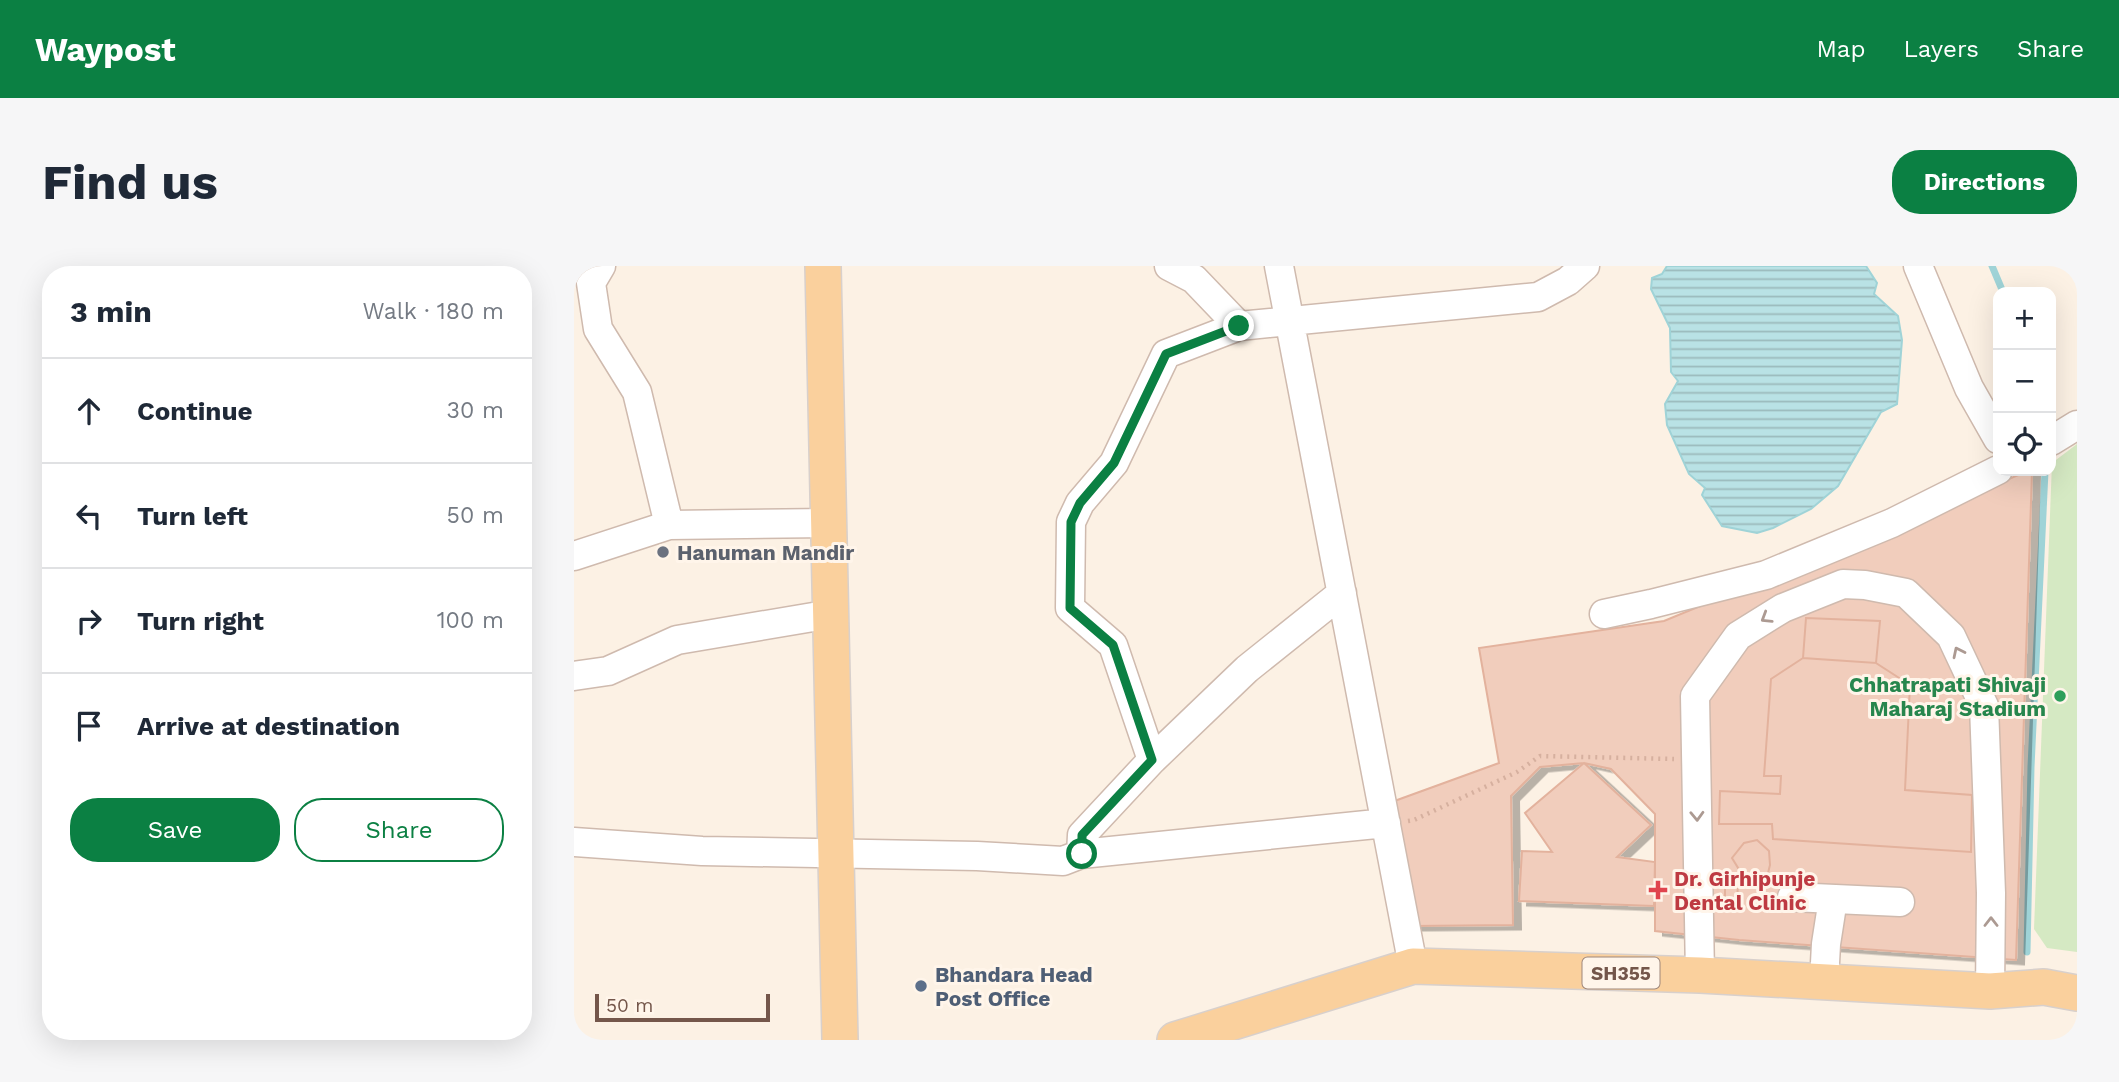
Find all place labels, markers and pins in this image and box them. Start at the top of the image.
place label: Hanuman Mandir [677,540,854,565]
marker: Hanuman Mandir [655,544,671,560]
place label: Chhatrapati Shivaji Maharaj Stadium [1849,672,2046,721]
marker: Chhatrapati Shivaji Maharaj Stadium [2052,688,2068,704]
place label: Dr. Girhipunje Dental Clinic [1674,866,1816,915]
marker: Dr. Girhipunje Dental Clinic [1648,880,1668,900]
place label: Bhandara Head Post Office [935,962,1093,1011]
marker: Bhandara Head Post Office [913,978,929,994]

